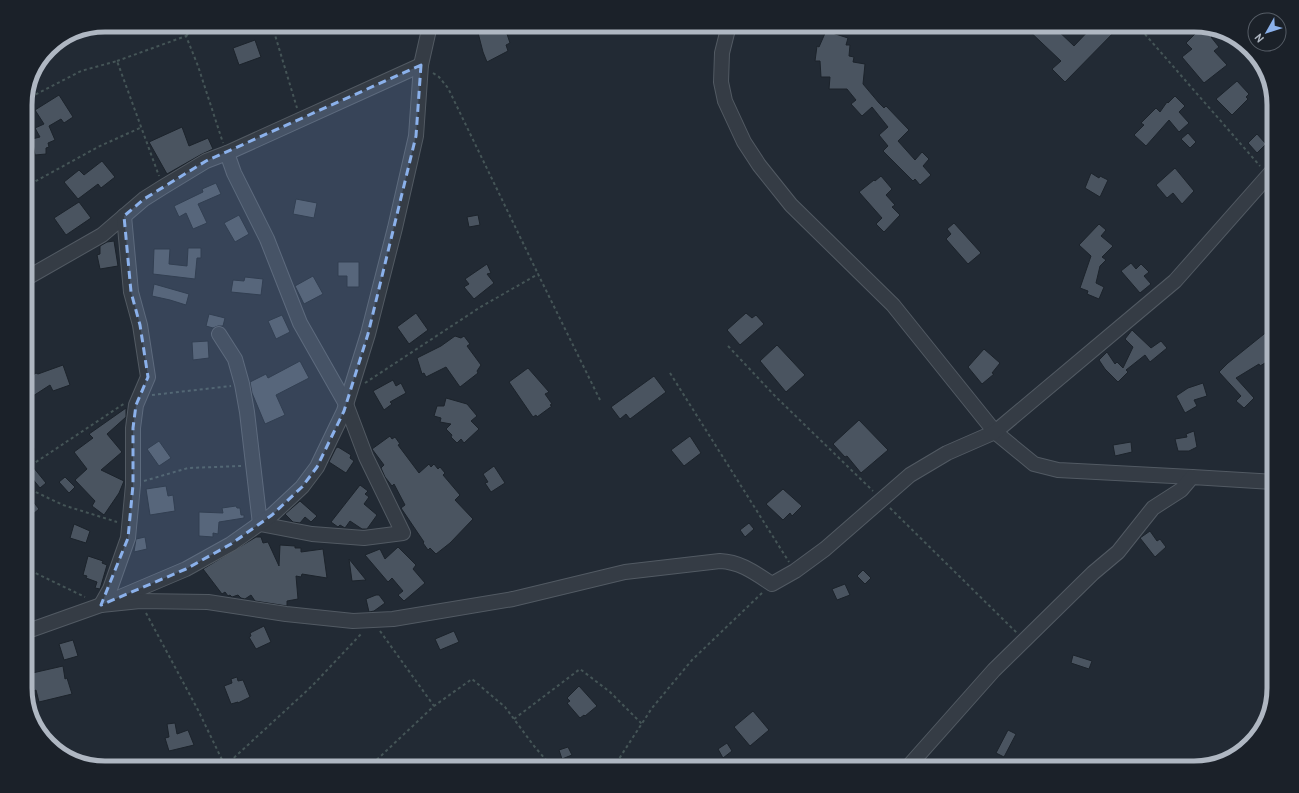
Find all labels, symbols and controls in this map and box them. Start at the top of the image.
north arrow [1247,12,1287,52]
text: N [1252,31,1267,46]

